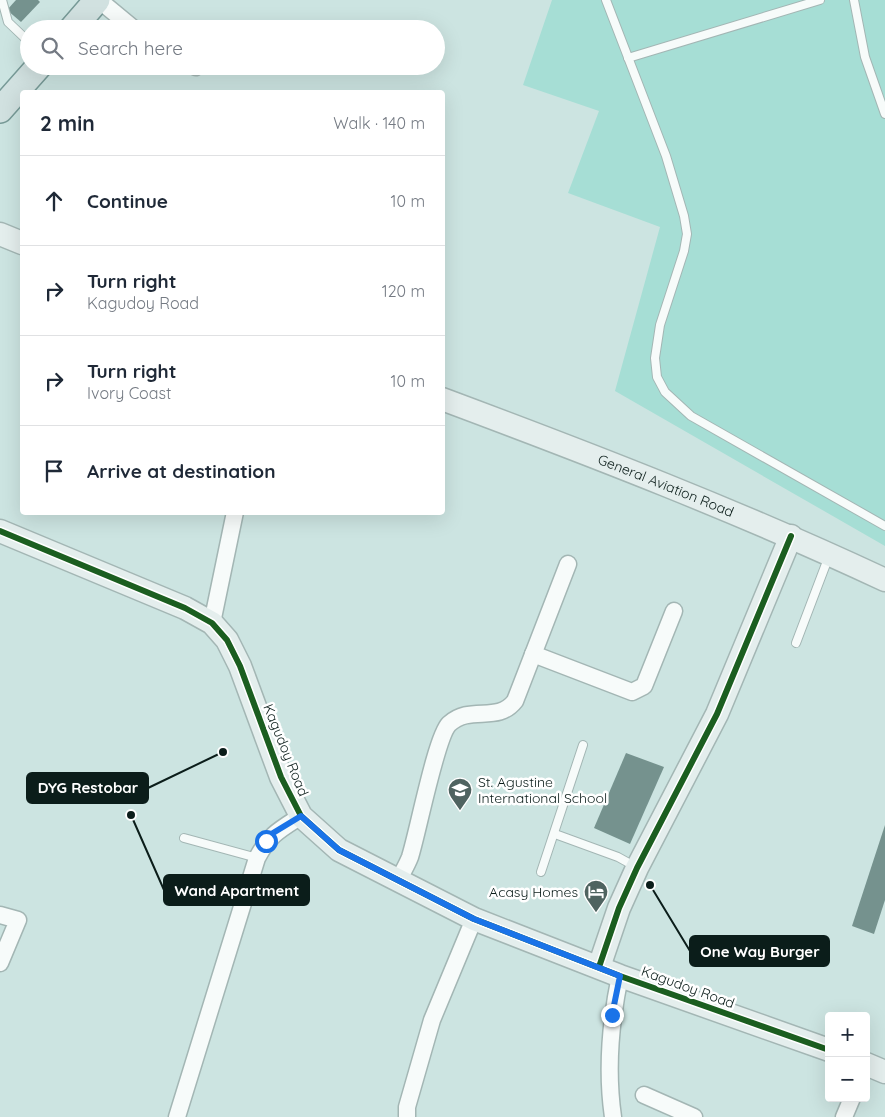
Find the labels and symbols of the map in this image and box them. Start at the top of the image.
street label: General Aviation Road [595,450,736,521]
street label: Kagudoy Road [259,701,313,799]
callout: DYG Restobar [27,773,148,803]
place label: St. Agustine International School [478,773,607,807]
school or university icon: St. Agustine International School [447,777,473,811]
text: DYG Restobar [38,778,139,797]
route start [255,830,278,853]
callout: Wand Apartment [164,875,309,905]
hotel icon: Acasy Homes [583,879,609,913]
text: Wand Apartment [175,881,299,900]
place label: Acasy Homes [489,883,578,901]
callout: One Way Burger [690,936,829,966]
text: One Way Burger [700,942,820,961]
street label: Kagudoy Road [639,962,737,1012]
route end [601,1004,624,1027]

